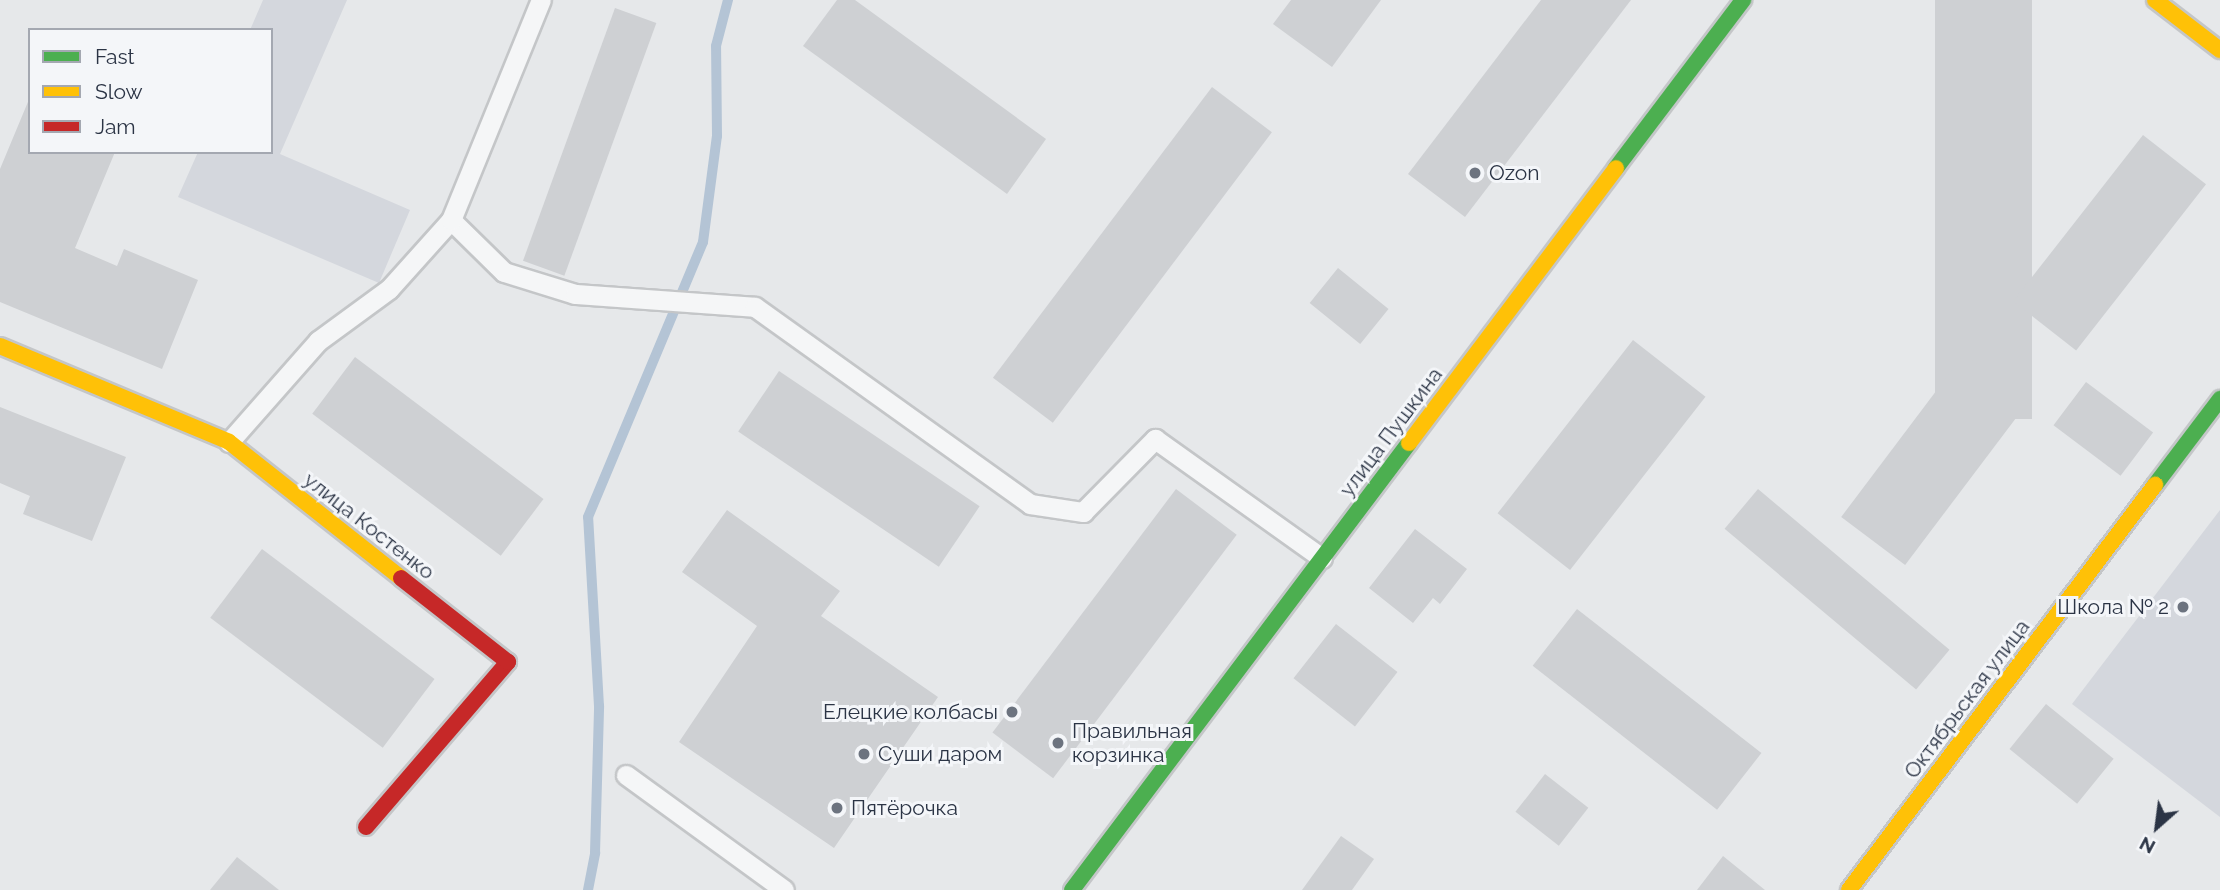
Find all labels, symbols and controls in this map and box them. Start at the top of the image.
legend [28,28,273,154]
text: Fast [95,44,135,69]
text: Slow [95,79,143,104]
text: Jam [95,114,136,139]
place label: Ozon [1489,160,1540,186]
marker: Ozon [1467,165,1483,181]
street label: улица Пушкина [1334,363,1448,501]
street label: улица Костенко [299,467,439,585]
place label: Школа № 2 [2057,594,2169,620]
marker: Школа № 2 [2175,599,2191,615]
street label: Октябрьская улица [1899,614,2035,784]
place label: Елецкие колбасы [823,699,998,725]
marker: Елецкие колбасы [1004,704,1020,720]
place label: Правильная корзинка [1072,718,1192,768]
marker: Правильная корзинка [1050,735,1066,751]
place label: Суши даром [878,741,1002,767]
marker: Суши даром [856,746,872,762]
north arrow [2122,792,2192,862]
place label: Пятёрочка [851,795,958,821]
marker: Пятёрочка [829,800,845,816]
text: N [2136,832,2159,859]

